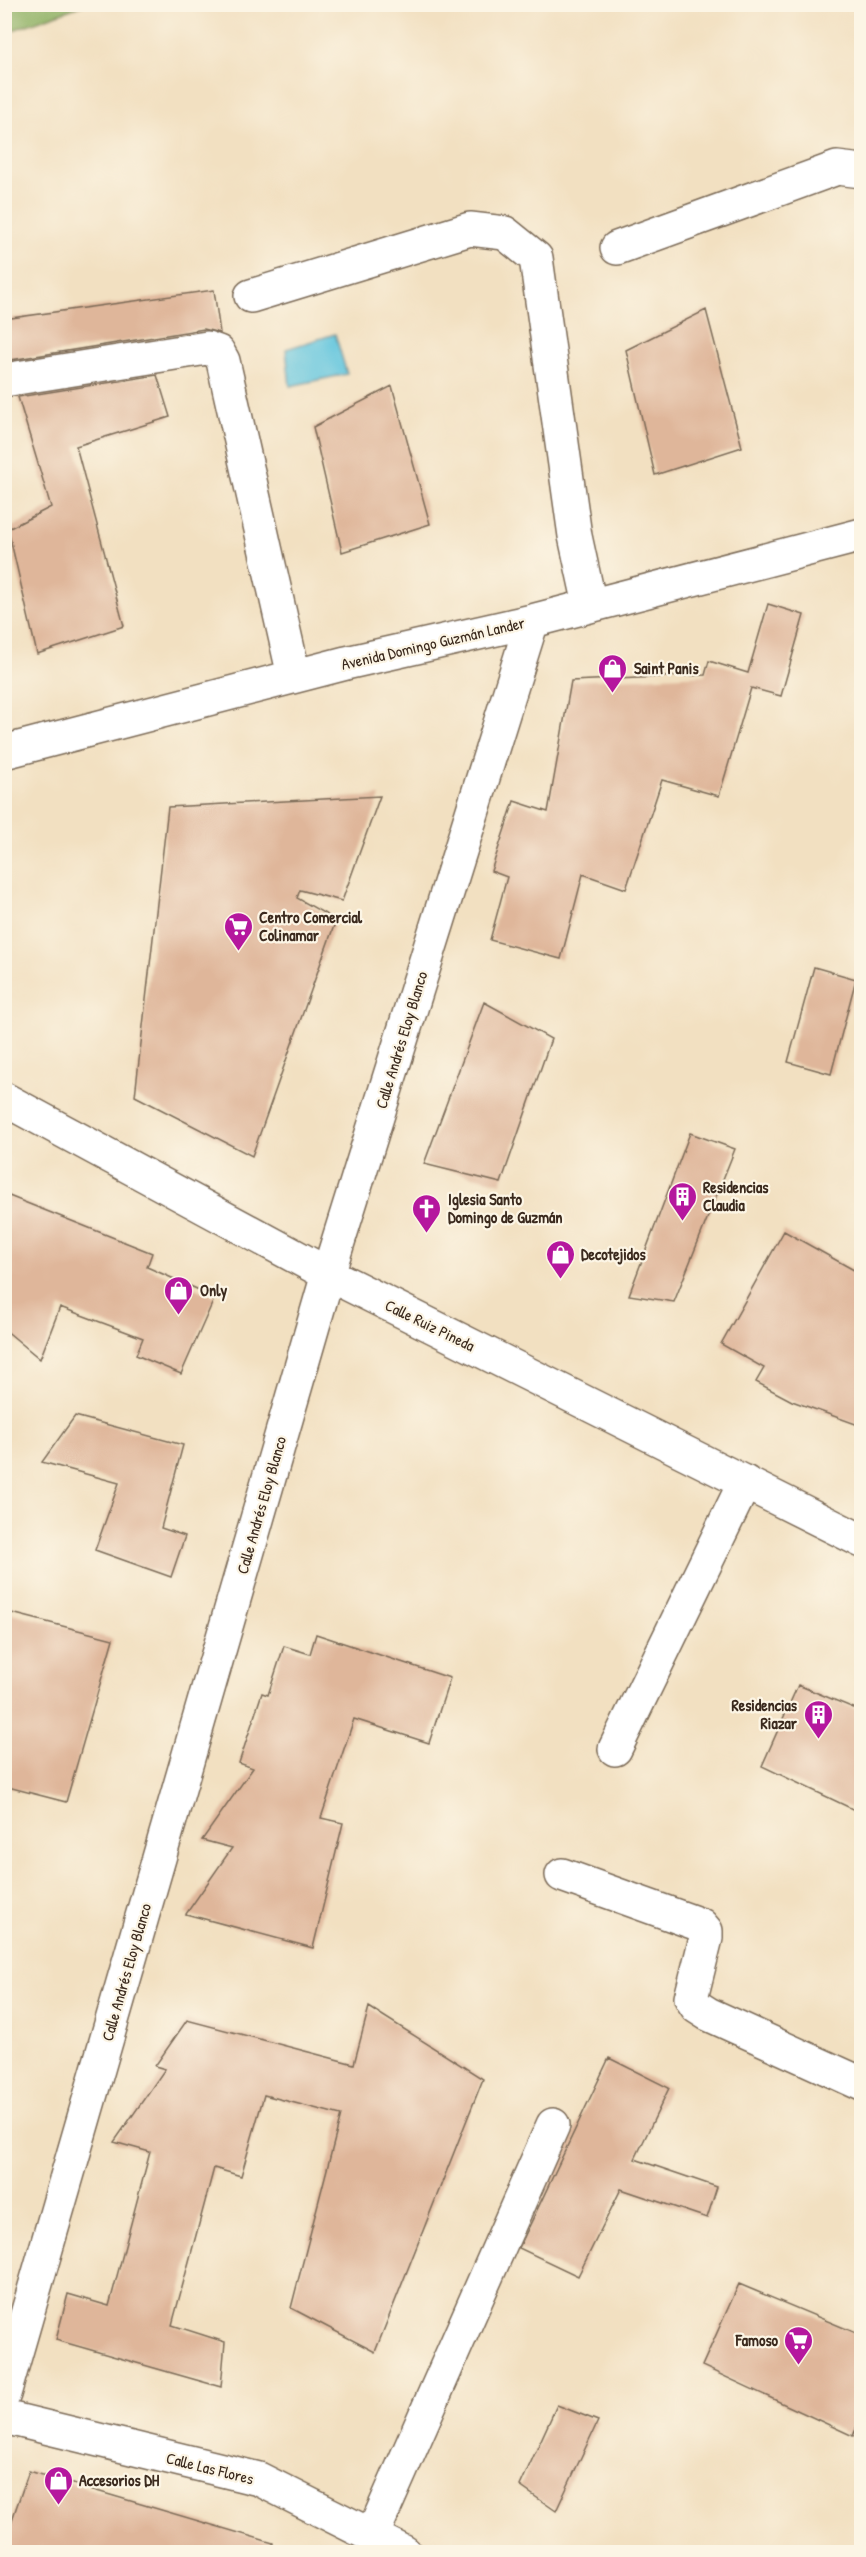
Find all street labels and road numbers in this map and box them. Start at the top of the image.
street label: Avenida Domingo Guzmán Lander [339,611,527,675]
street label: Calle Andrés Eloy Blanco [370,968,432,1111]
street label: Calle Ruiz Pineda [382,1294,478,1356]
street label: Calle Andrés Eloy Blanco [231,1433,291,1576]
street label: Calle Andrés Eloy Blanco [96,1900,156,2043]
street label: Calle Las Flores [164,2447,256,2489]

